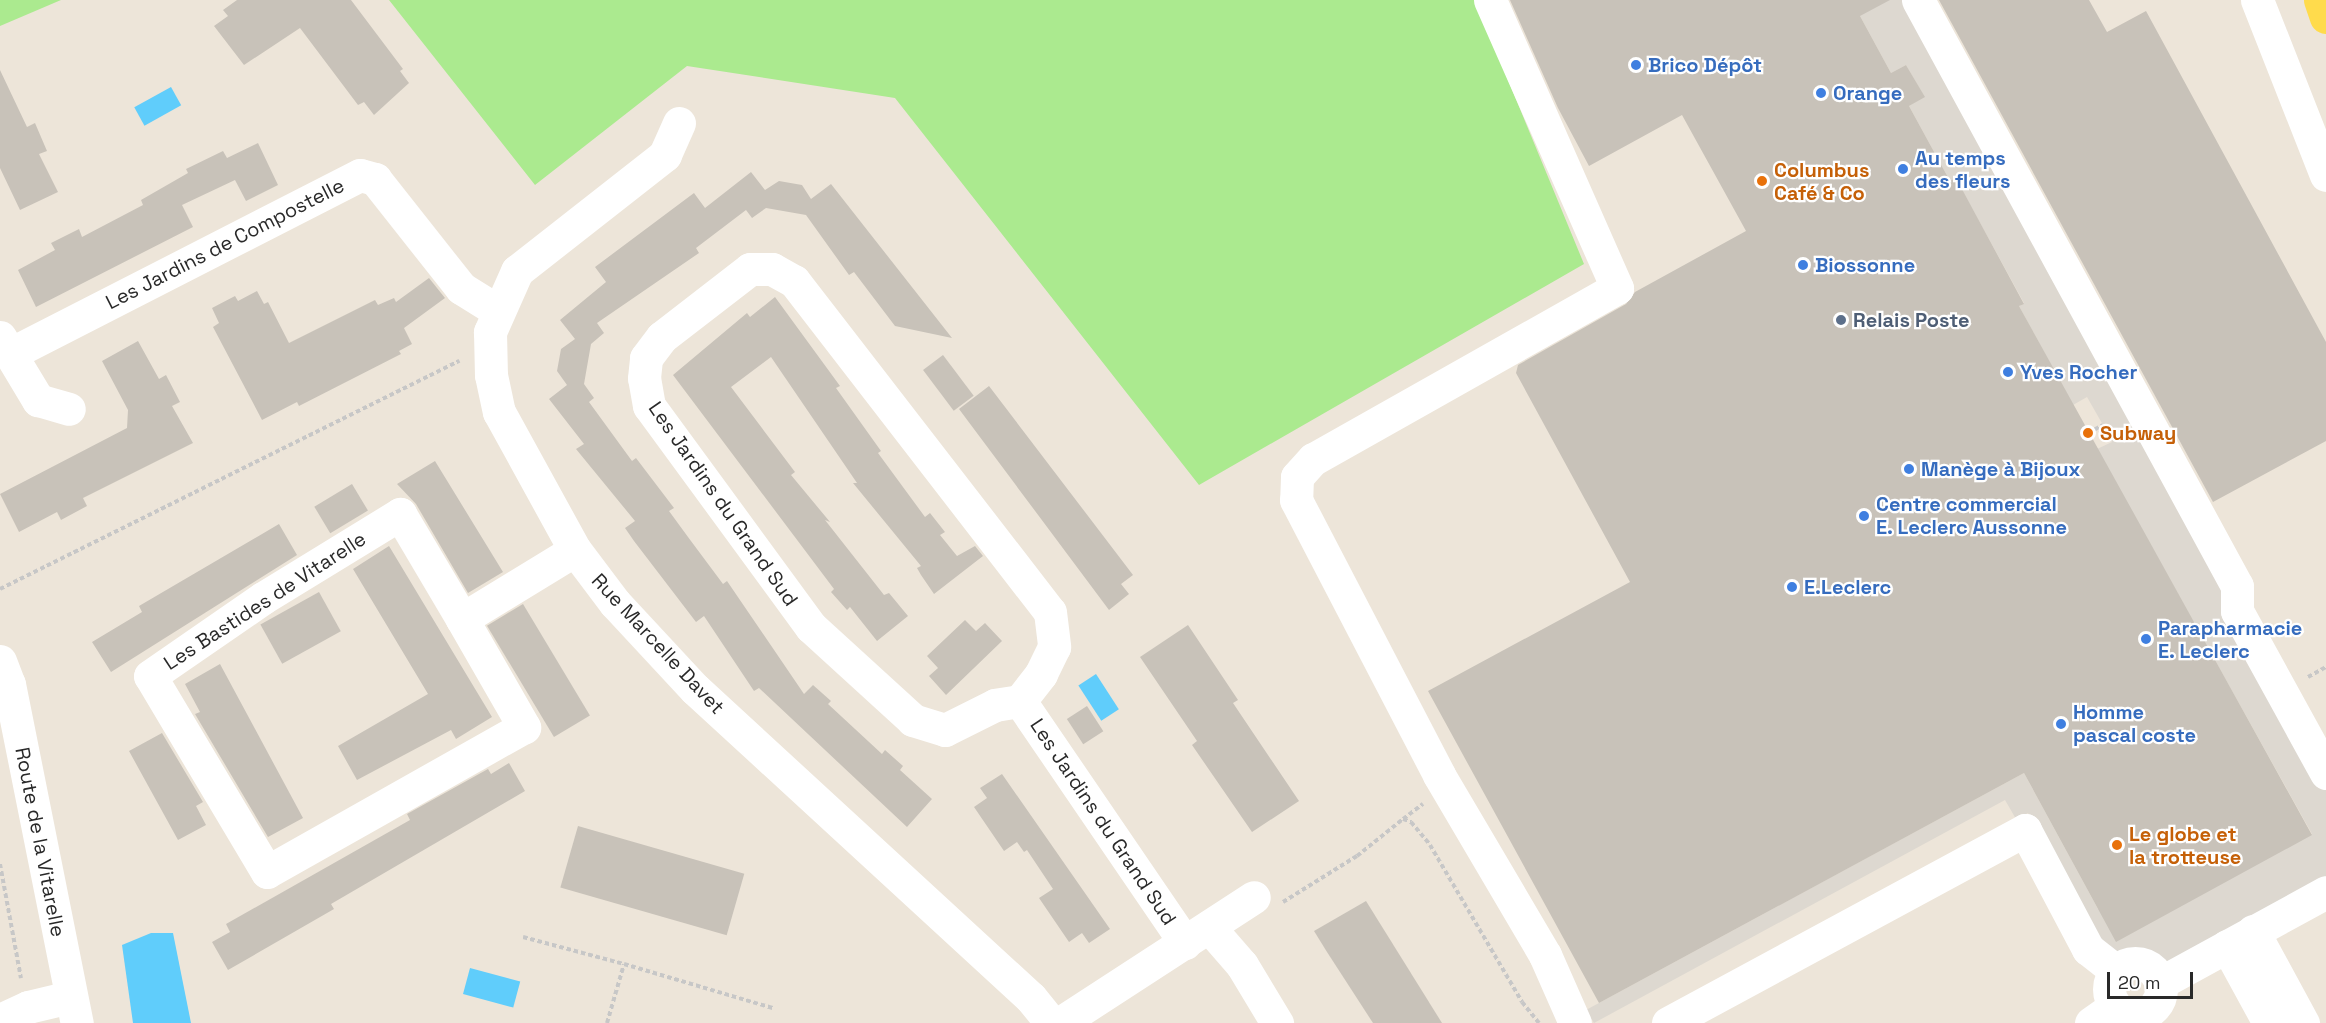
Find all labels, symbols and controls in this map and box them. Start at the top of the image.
place label: Brico Dépôt [1648,53,1762,77]
marker: Brico Dépôt [1629,58,1643,72]
place label: Orange [1833,81,1902,105]
marker: Orange [1814,86,1828,100]
place label: Au temps des fleurs [1915,146,2010,193]
place label: Columbus Café & Co [1774,158,1869,205]
marker: Au temps des fleurs [1896,162,1910,176]
street label: Les Jardins de Compostelle [102,173,348,315]
marker: Columbus Café & Co [1755,174,1769,188]
place label: Biossonne [1815,253,1915,277]
marker: Biossonne [1796,258,1810,272]
place label: Relais Poste [1853,308,1970,332]
marker: Relais Poste [1834,313,1848,327]
place label: Yves Rocher [2020,360,2137,384]
marker: Yves Rocher [2001,365,2015,379]
street label: Les Jardins du Grand Sud [643,397,803,611]
place label: Subway [2100,421,2176,445]
marker: Subway [2081,426,2095,440]
place label: Manège à Bijoux [1921,457,2080,481]
marker: Manège à Bijoux [1902,462,1916,476]
place label: Centre commercial E. Leclerc Aussonne [1876,492,2068,539]
marker: Centre commercial E. Leclerc Aussonne [1857,509,1871,523]
street label: Les Bastides de Vitarelle [159,527,371,675]
street label: Rue Marcelle Davet [587,569,729,719]
place label: E.Leclerc [1804,575,1891,599]
marker: E.Leclerc [1785,580,1799,594]
place label: Parapharmacie E. Leclerc [2158,616,2302,663]
marker: Parapharmacie E. Leclerc [2139,632,2153,646]
place label: Homme pascal coste [2073,700,2196,747]
street label: Les Jardins du Grand Sud [1025,714,1181,930]
marker: Homme pascal coste [2054,717,2068,731]
street label: Route de la Vitarelle [10,745,70,939]
place label: Le globe et la trotteuse [2129,822,2241,869]
marker: Le globe et la trotteuse [2110,838,2124,852]
scale bar [2110,960,2196,998]
text: 20 m [2118,971,2161,994]

